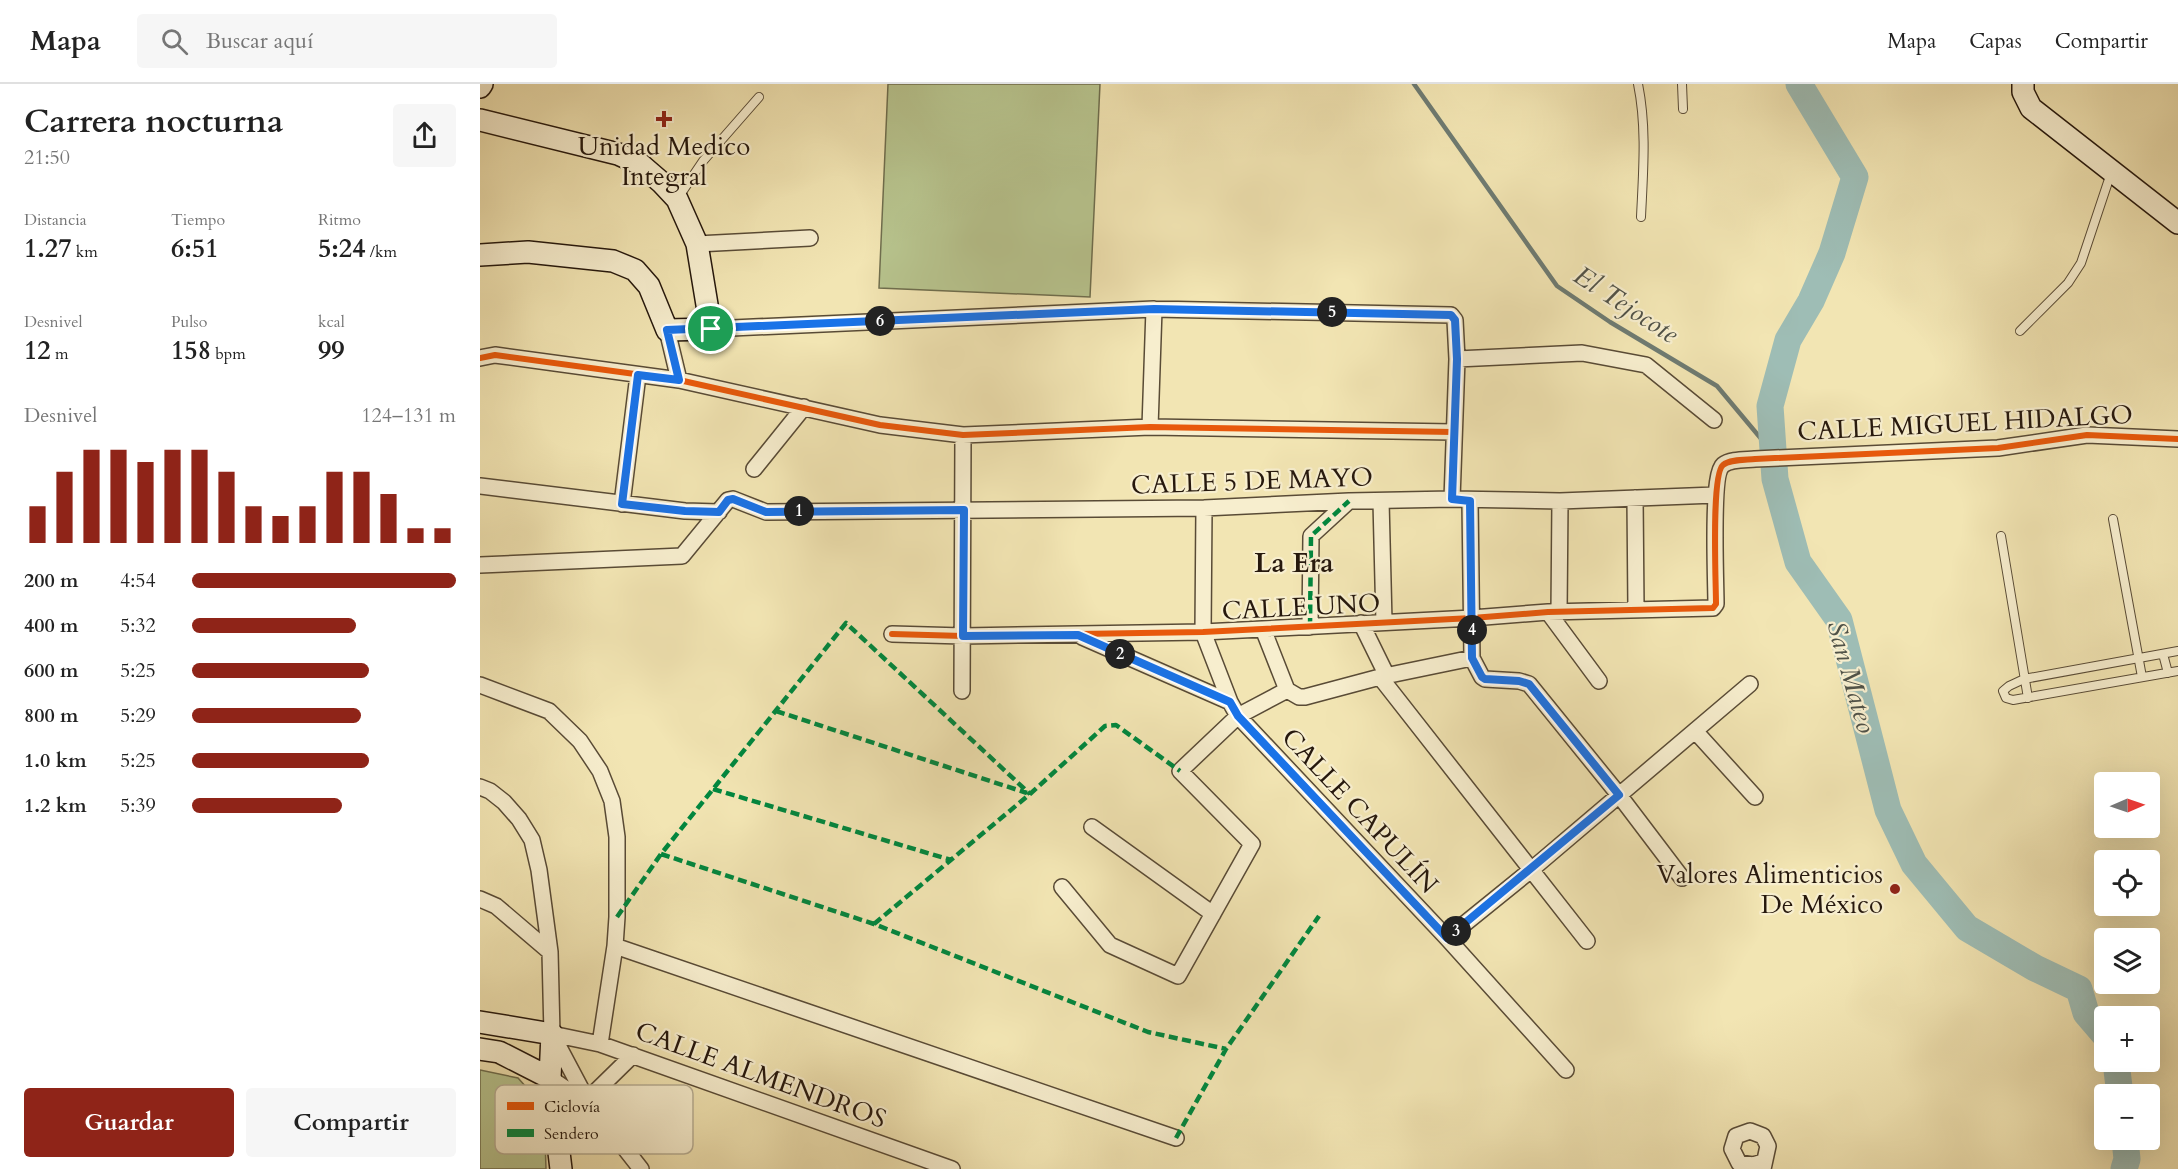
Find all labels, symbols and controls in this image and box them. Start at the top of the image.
search box [137,14,557,68]
text: Mapa [30,22,101,60]
icon: search [158,25,191,58]
text: Buscar aquí [206,26,313,56]
text: Mapa [1887,27,1936,56]
text: Capas [1969,27,2022,56]
text: Compartir [2055,27,2148,56]
text: Carrera nocturna [24,99,283,144]
button: share [393,104,456,167]
marker: Unidad Medico Integral [655,110,673,128]
place label: Unidad Medico Integral [578,129,750,194]
text: 21:50 [24,144,70,171]
text: Distancia [24,209,87,231]
text: Tiempo [171,209,225,231]
text: Ritmo [318,209,361,231]
text: 1.27 [24,231,72,266]
text: 6:51 [171,231,219,266]
text: 5:24 [318,231,366,266]
text: km [72,241,98,263]
text: /km [366,241,397,263]
water label: El Tejocote [1566,257,1686,353]
pin: 5 [1317,297,1347,327]
text: 5 [1328,301,1336,323]
pin [685,303,736,354]
pin: 6 [865,306,895,336]
text: 6 [876,310,884,332]
text: Desnivel [24,311,83,333]
text: Pulso [171,311,207,333]
text: kcal [318,311,345,333]
icon: arrive [694,312,727,345]
text: 12 [24,333,51,368]
text: 158 [171,333,211,368]
text: 99 [318,333,345,368]
text: m [51,343,68,365]
text: bpm [211,343,246,365]
street label: CALLE MIGUEL HIDALGO [1796,397,2134,449]
text: Desnivel [24,402,97,429]
text: 124–131 m [361,402,456,429]
street label: CALLE 5 DE MAYO [1130,459,1374,503]
pin: 1 [784,496,814,526]
text: 1 [795,500,803,522]
district label: La Era [1254,545,1334,582]
text: 200 m [24,567,79,594]
text: 4:54 [120,567,156,594]
street label: CALLE UNO [1221,585,1381,629]
text: 400 m [24,612,79,639]
text: 5:32 [120,612,156,639]
pin: 4 [1457,615,1487,645]
water label: San Mateo [1817,617,1885,738]
text: 4 [1468,619,1476,641]
pin: 2 [1105,639,1135,669]
text: 2 [1116,643,1124,665]
text: 600 m [24,657,79,684]
text: 5:25 [120,657,156,684]
text: 800 m [24,702,79,729]
text: 5:29 [120,702,156,729]
street label: CALLE CAPULÍN [1274,721,1446,901]
text: 1.0 km [24,747,87,774]
text: 5:25 [120,747,156,774]
north arrow [2094,772,2160,838]
map controls [2094,772,2160,1150]
text: 1.2 km [24,792,87,819]
text: 5:39 [120,792,156,819]
button: locate [2094,850,2160,916]
place label: Valores Alimenticios De México [1657,857,1883,922]
marker: Valores Alimenticios De México [1888,882,1902,896]
pin: 3 [1441,916,1471,946]
text: 3 [1452,920,1460,942]
button: layers [2094,928,2160,994]
button: + [2094,1006,2160,1072]
street label: CALLE ALMENDROS [631,1013,891,1137]
button: − [2094,1084,2160,1150]
legend [495,1085,693,1154]
button: Guardar [24,1088,234,1157]
button: Compartir [246,1088,456,1157]
text: Ciclovía [544,1096,600,1118]
text: Sendero [544,1123,599,1145]

